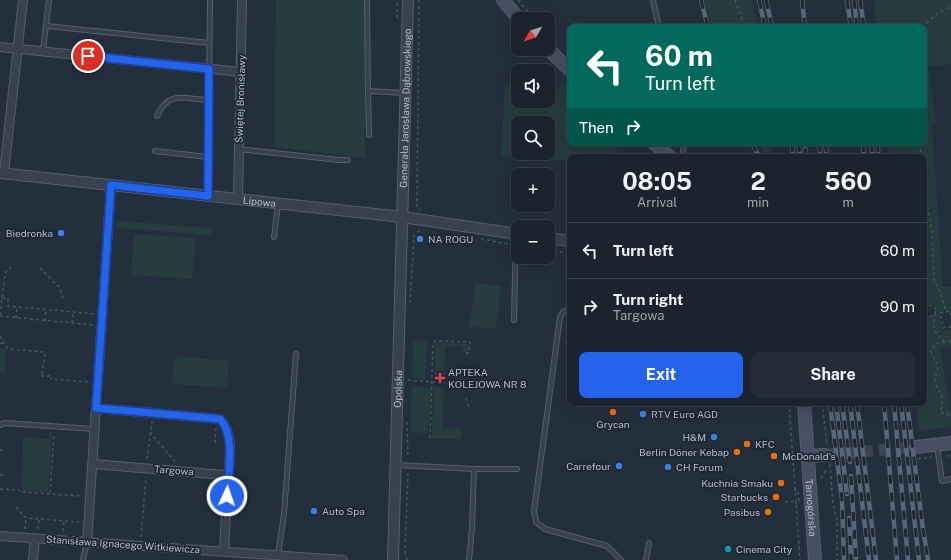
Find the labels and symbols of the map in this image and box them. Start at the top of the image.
north arrow [511,12,555,56]
street label: Generała Jarosława Dąbrowskiego [397,28,413,188]
pin [71,39,105,73]
street label: Świętej Bronisławy [232,54,248,143]
street label: Lipowa [242,194,277,209]
place label: Biedronka [6,227,53,239]
marker: Biedronka [56,228,66,238]
place label: NA ROGU [428,233,473,245]
marker: NA ROGU [415,234,425,244]
place label: APTEKA KOLEJOWA NR 8 [448,366,527,390]
street label: Opolska [391,370,404,408]
marker: APTEKA KOLEJOWA NR 8 [435,373,445,383]
marker: Grycan [608,407,618,417]
place label: RTV Euro AGD [651,408,718,420]
marker: RTV Euro AGD [638,409,648,419]
place label: Grycan [596,418,630,430]
place label: H&M [682,431,706,443]
marker: H&M [709,432,719,442]
place label: KFC [755,438,775,450]
marker: KFC [742,439,752,449]
place label: Berlin Döner Kebap [639,446,729,458]
marker: Berlin Döner Kebap [732,447,742,457]
place label: McDonald's [782,450,835,462]
marker: McDonald's [769,451,779,461]
place label: Carrefour [566,460,611,472]
marker: Carrefour [614,461,624,471]
place label: CH Forum [676,461,723,473]
marker: CH Forum [663,462,673,472]
street label: Targowa [154,463,194,477]
position arrow [206,475,248,517]
place label: Kuchnia Smaku [701,477,773,489]
marker: Kuchnia Smaku [776,478,786,488]
street label: Tarnogórska [803,478,819,537]
place label: Starbucks [721,491,768,503]
marker: Starbucks [771,492,781,502]
place label: Auto Spa [322,505,365,517]
marker: Auto Spa [309,506,319,516]
place label: Pasibus [724,506,760,518]
marker: Pasibus [763,507,773,517]
street label: Stanisława Ignacego Witkiewicza [46,533,200,555]
place label: Cinema City [736,543,793,555]
marker: Cinema City [723,544,733,554]

